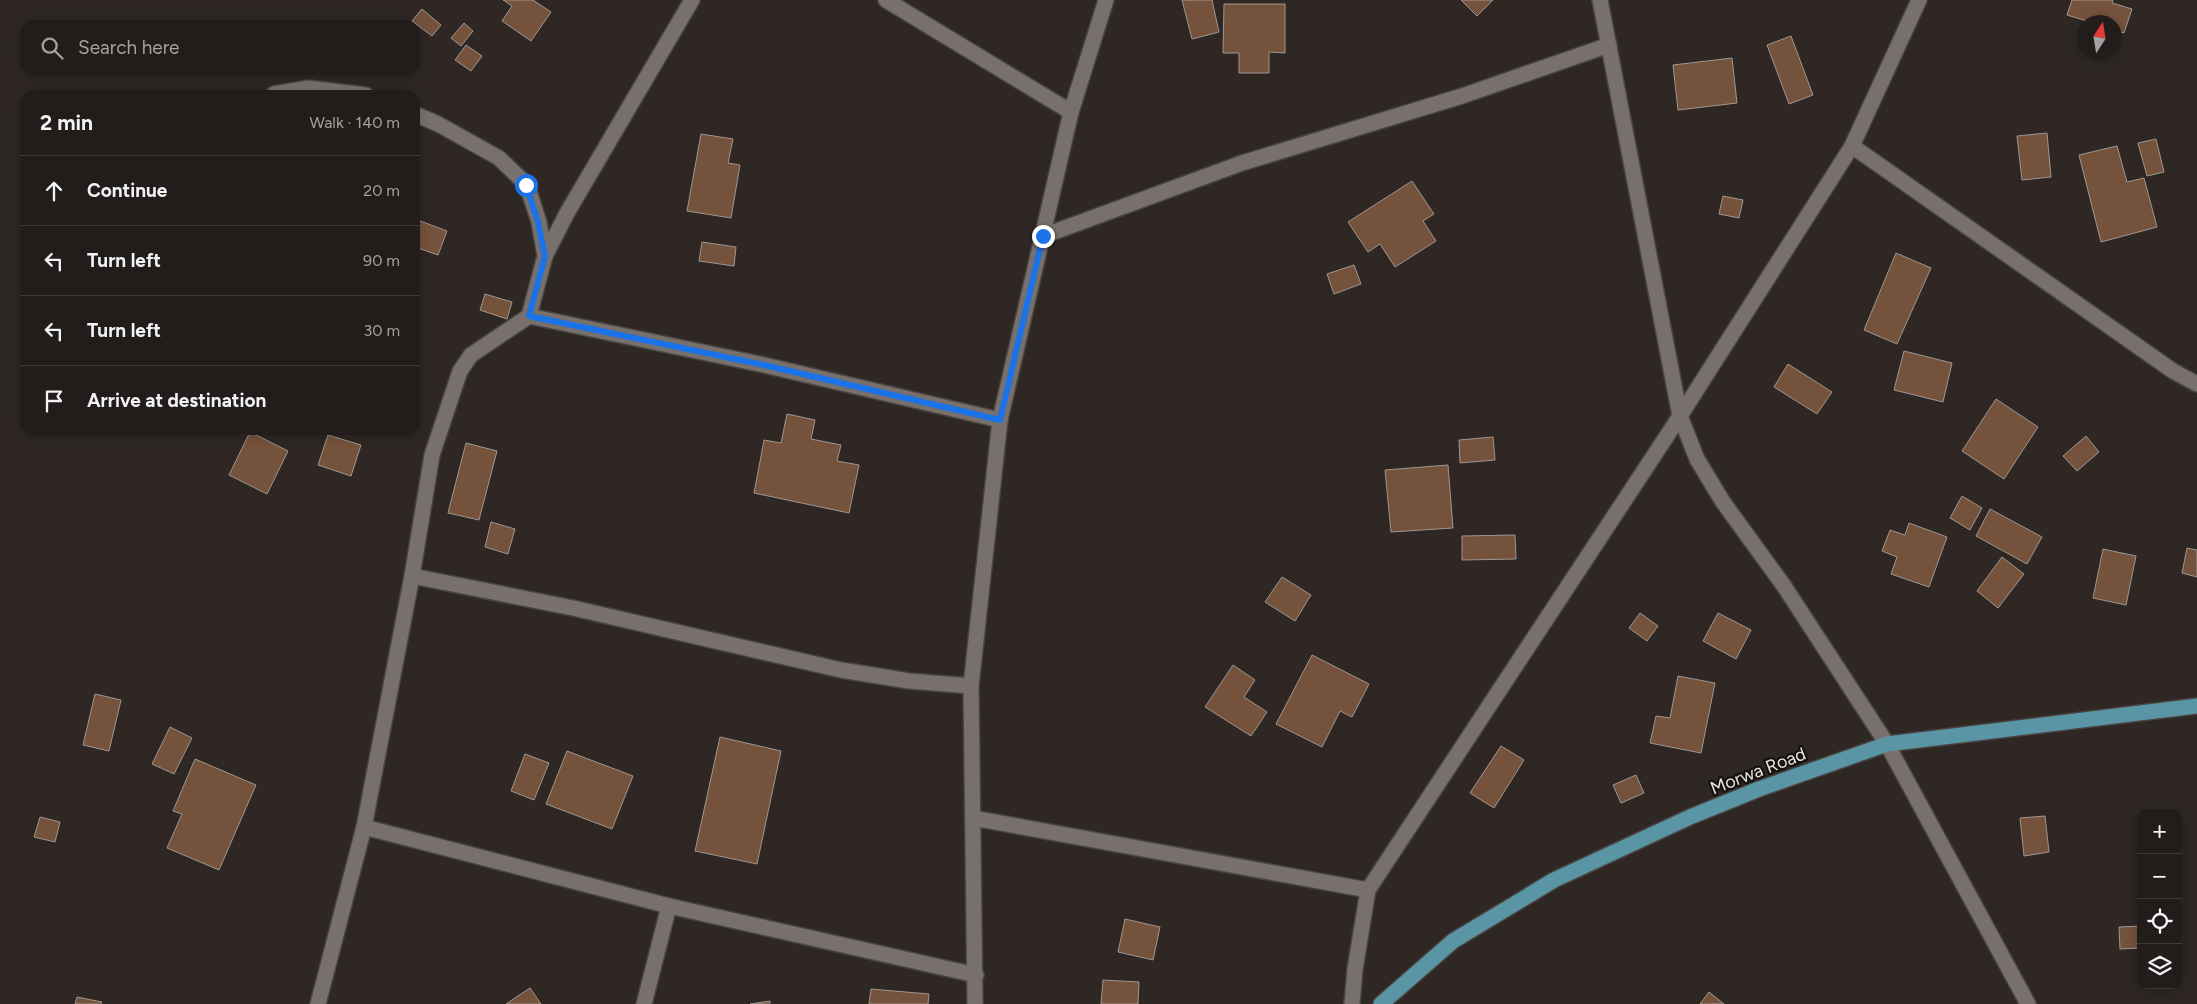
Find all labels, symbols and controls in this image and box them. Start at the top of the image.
north arrow [2077,15,2122,60]
search box [20,20,420,75]
icon: search [38,34,66,62]
text: Search here [78,36,180,59]
text: 2 min [40,110,93,135]
text: Walk · 140 m [310,113,400,132]
route start [515,174,538,197]
icon: ahead [40,177,68,205]
text: Continue [87,179,167,202]
text: 20 m [363,181,400,200]
route end [1032,225,1055,248]
icon: left [40,247,68,275]
text: Turn left [87,249,161,272]
text: 90 m [363,251,400,270]
icon: left [40,317,68,345]
text: Turn left [87,319,161,342]
text: 30 m [363,321,400,340]
icon: arrive [40,387,68,415]
text: Arrive at destination [87,389,266,412]
street label: Morwa Road [1707,743,1809,799]
map controls [2137,809,2182,989]
button: + [2137,809,2182,854]
button: − [2137,854,2182,899]
button: locate [2137,899,2182,944]
button: layers [2137,944,2182,989]

